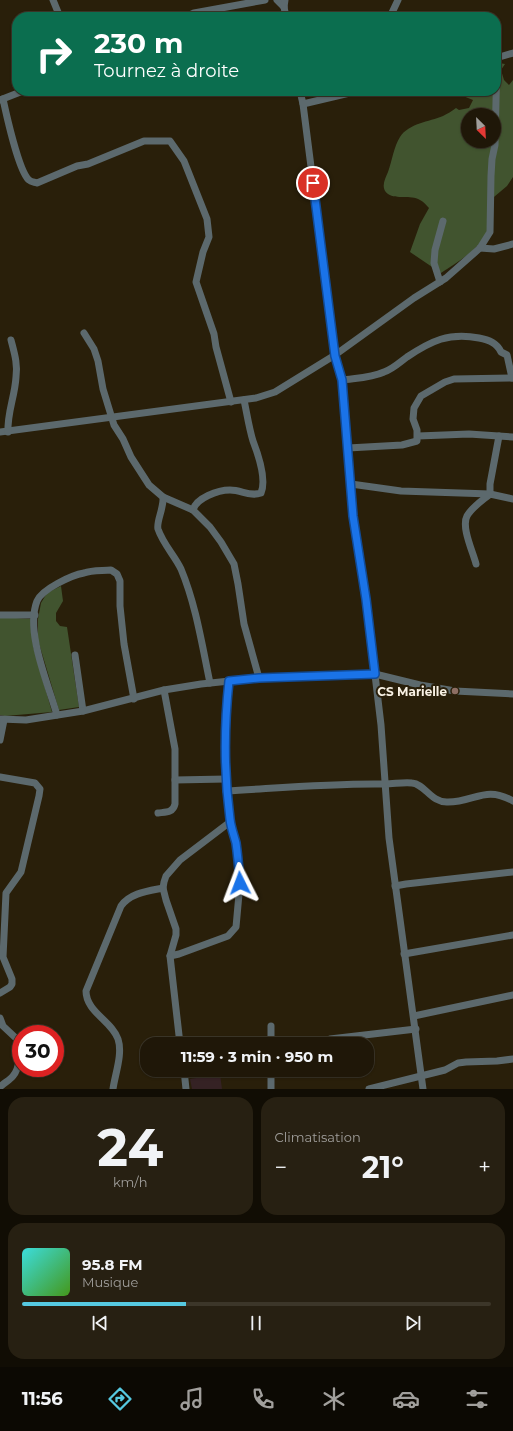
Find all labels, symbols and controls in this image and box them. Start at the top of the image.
text: 230 m [94,26,183,60]
icon: right [28,28,80,80]
text: Tournez à droite [94,60,239,82]
north arrow [461,108,501,148]
map controls [461,108,501,148]
pin [296,166,330,200]
icon: arrive [302,172,324,194]
place label: CS Marielle [377,684,447,699]
marker: CS Marielle [450,686,460,696]
position arrow [219,862,261,904]
speed limit sign: 30 [12,1025,64,1077]
text: 11:59 · 3 min · 950 m [181,1047,333,1066]
text: 24 [97,1116,163,1179]
text: Climatisation [275,1129,361,1145]
text: 21° [362,1149,404,1186]
text: − [275,1154,287,1181]
text: + [478,1154,491,1181]
text: km/h [113,1174,148,1190]
text: 95.8 FM [82,1255,143,1274]
text: Musique [82,1274,138,1290]
icon: previous [89,1312,111,1334]
icon: pause [245,1312,267,1334]
icon: next [402,1312,424,1334]
icon: directions [106,1385,134,1413]
icon: music [178,1385,206,1413]
icon: phone [249,1385,277,1413]
icon: climate [320,1385,348,1413]
icon: car [392,1385,420,1413]
icon: filters [463,1385,491,1413]
text: 11:56 [22,1388,63,1410]

